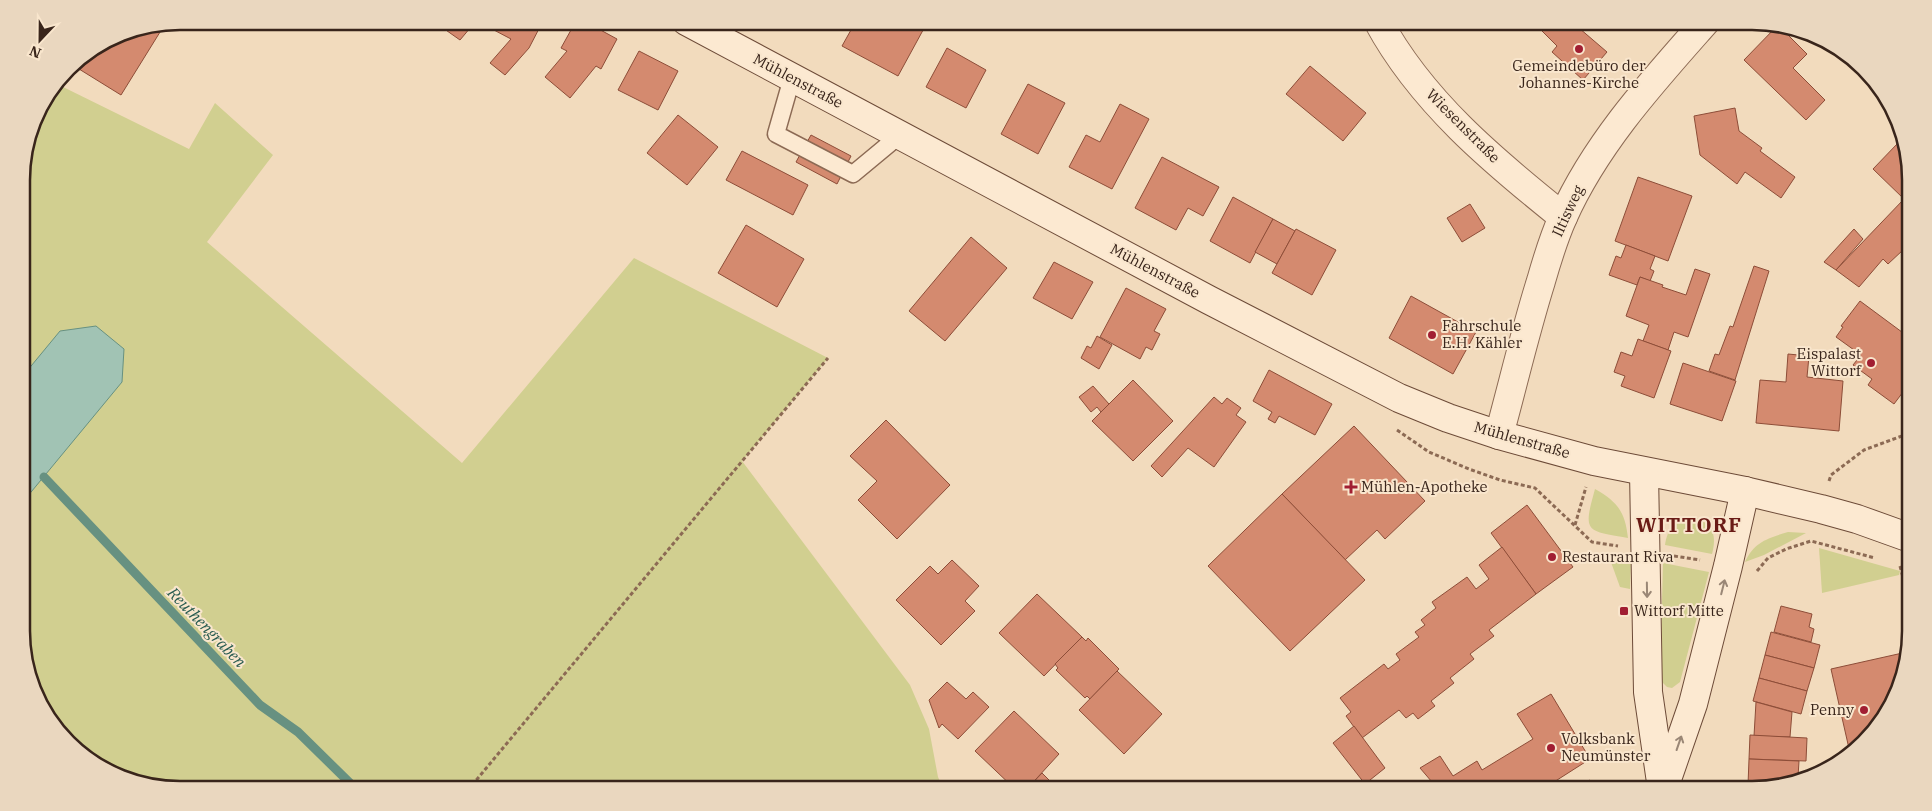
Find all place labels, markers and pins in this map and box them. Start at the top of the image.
marker: Gemeindebüro der Johannes-Kirche [1573,43,1585,55]
place label: Gemeindebüro der Johannes-Kirche [1512,56,1646,92]
place label: Fahrschule E.H. Kähler [1442,316,1522,352]
marker: Fahrschule E.H. Kähler [1426,329,1438,341]
place label: Eispalast Wittorf [1797,344,1862,380]
marker: Eispalast Wittorf [1865,357,1877,369]
place label: Mühlen-Apotheke [1361,477,1488,496]
marker: Mühlen-Apotheke [1345,481,1357,493]
place label: Restaurant Riva [1562,547,1674,566]
marker: Restaurant Riva [1546,551,1558,563]
place label: Wittorf Mitte [1634,601,1724,620]
marker: Wittorf Mitte [1618,605,1630,617]
place label: Penny [1810,700,1854,719]
marker: Penny [1858,704,1870,716]
place label: Volksbank Neumünster [1561,729,1651,765]
marker: Volksbank Neumünster [1545,742,1557,754]

